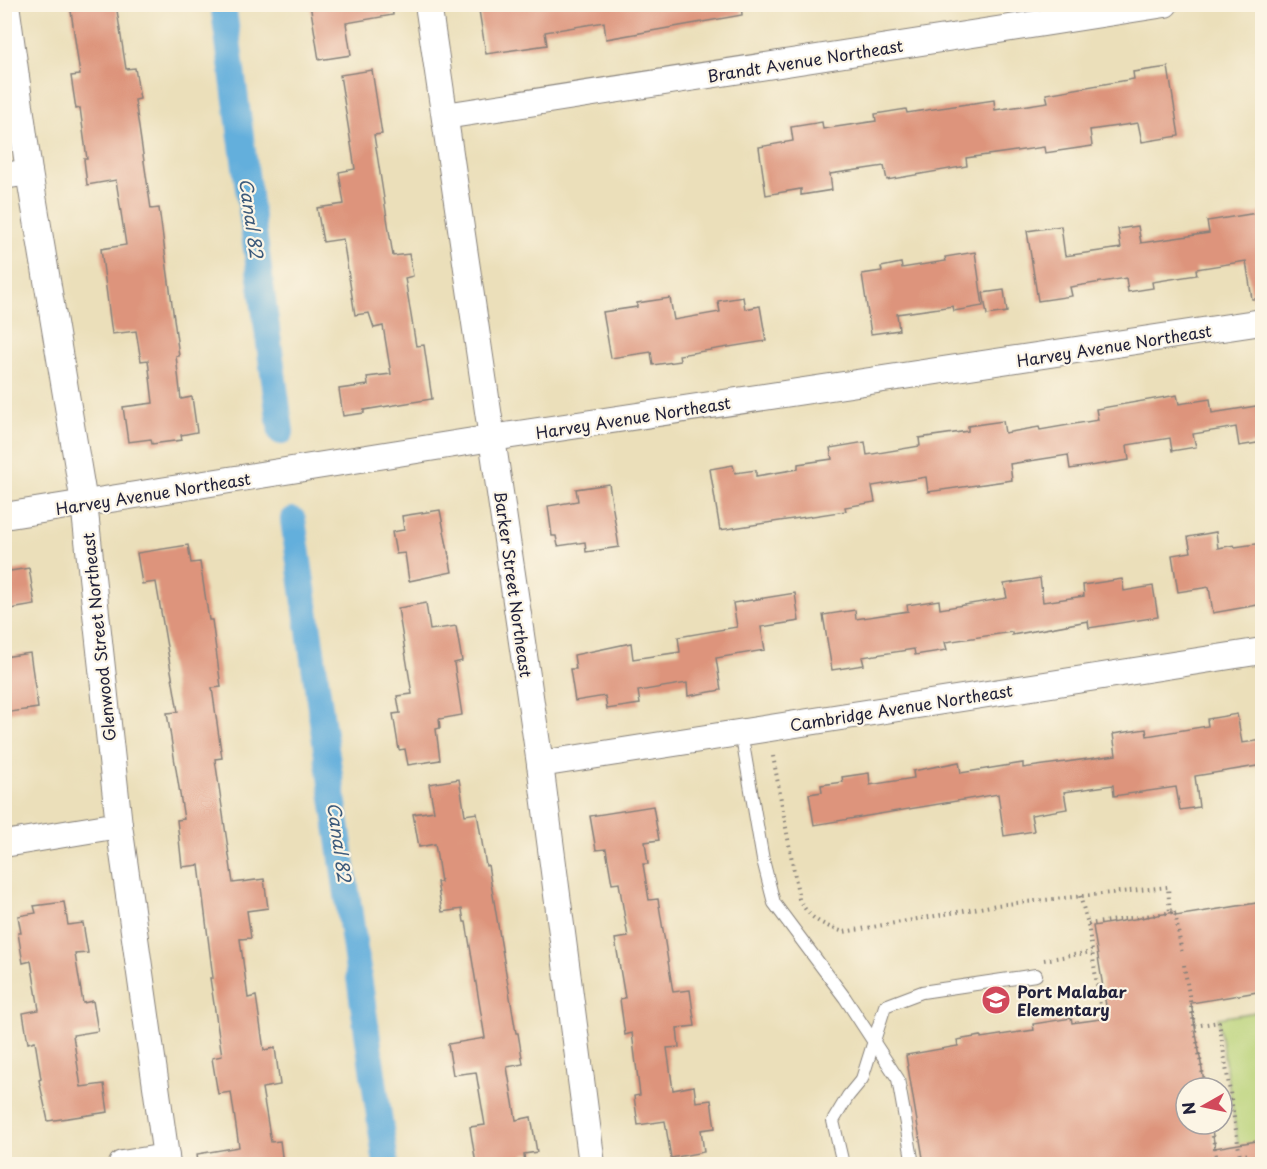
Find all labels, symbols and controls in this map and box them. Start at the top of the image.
street label: Brandt Avenue Northeast [705,33,905,87]
water label: Canal 82 [233,176,271,261]
street label: Harvey Avenue Northeast [1015,318,1213,372]
street label: Harvey Avenue Northeast [534,390,732,444]
street label: Harvey Avenue Northeast [54,466,252,520]
street label: Barker Street Northeast [489,489,539,679]
street label: Glenwood Street Northeast [75,532,121,742]
street label: Cambridge Avenue Northeast [788,678,1014,736]
water label: Canal 82 [321,800,359,885]
place label: Port Malabar Elementary [1017,979,1128,1021]
school or university icon: Port Malabar Elementary [980,984,1012,1016]
north arrow [1174,1076,1234,1136]
text: N [1175,1100,1201,1117]

